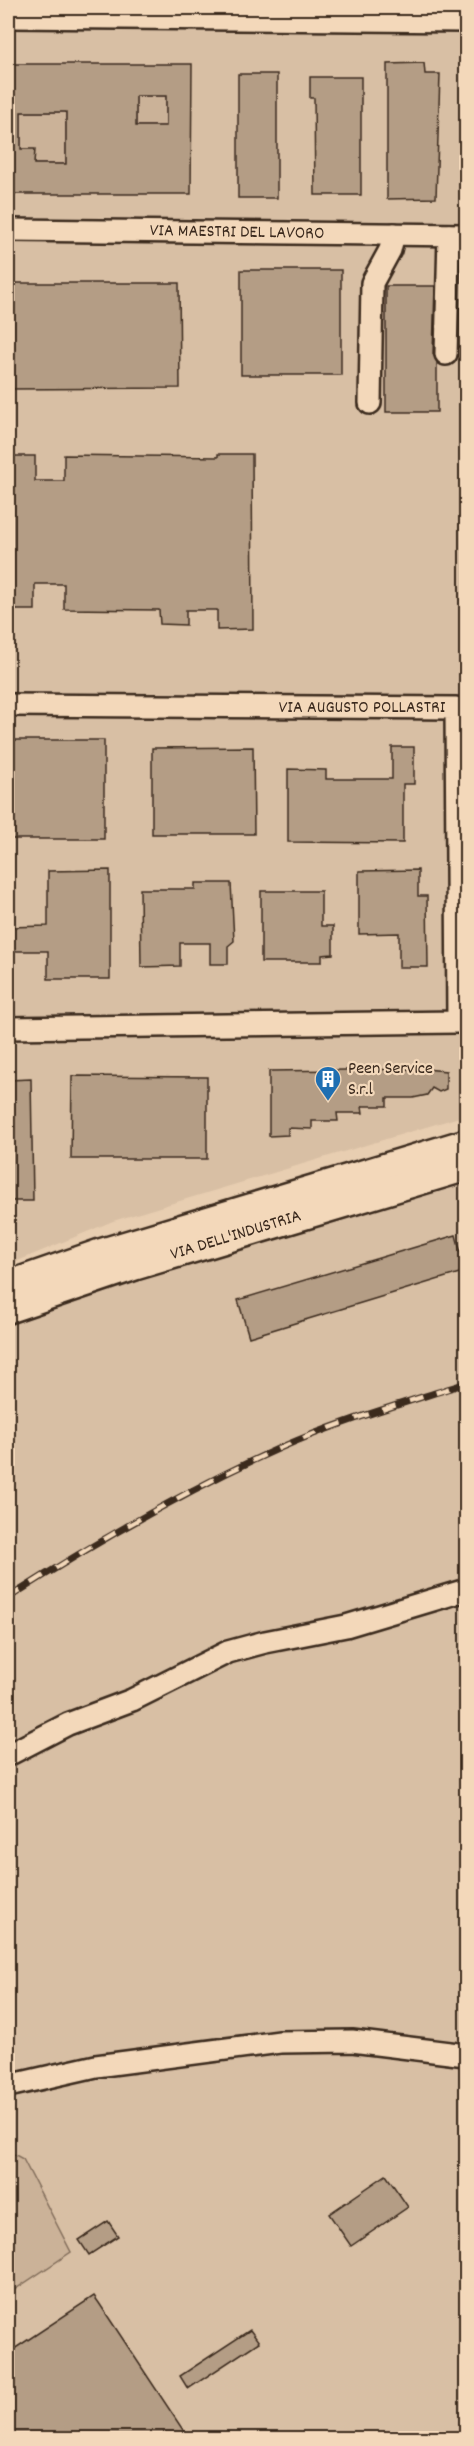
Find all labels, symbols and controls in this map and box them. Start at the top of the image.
street label: VIA MAESTRI DEL LAVORO [150,219,324,247]
street label: VIA AUGUSTO POLLASTRI [279,696,446,721]
place label: Peen Service S.r.l [348,1057,433,1103]
building icon: Peen Service S.r.l [313,1064,343,1102]
street label: VIA DELL'INDUSTRIA [167,1204,305,1268]

